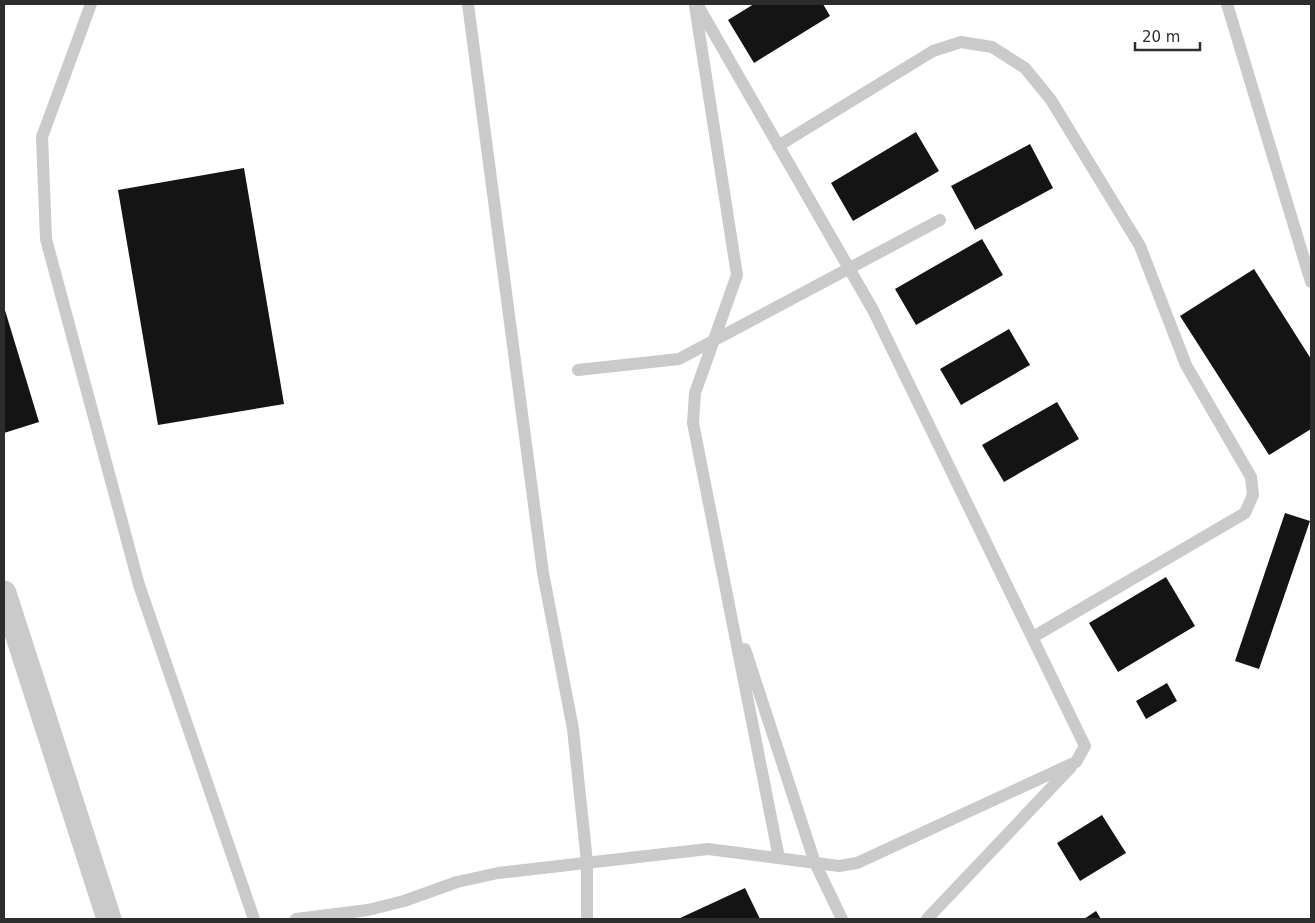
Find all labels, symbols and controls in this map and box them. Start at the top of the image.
scale bar [1135,20,1200,52]
text: 20 m [1142,28,1180,46]

